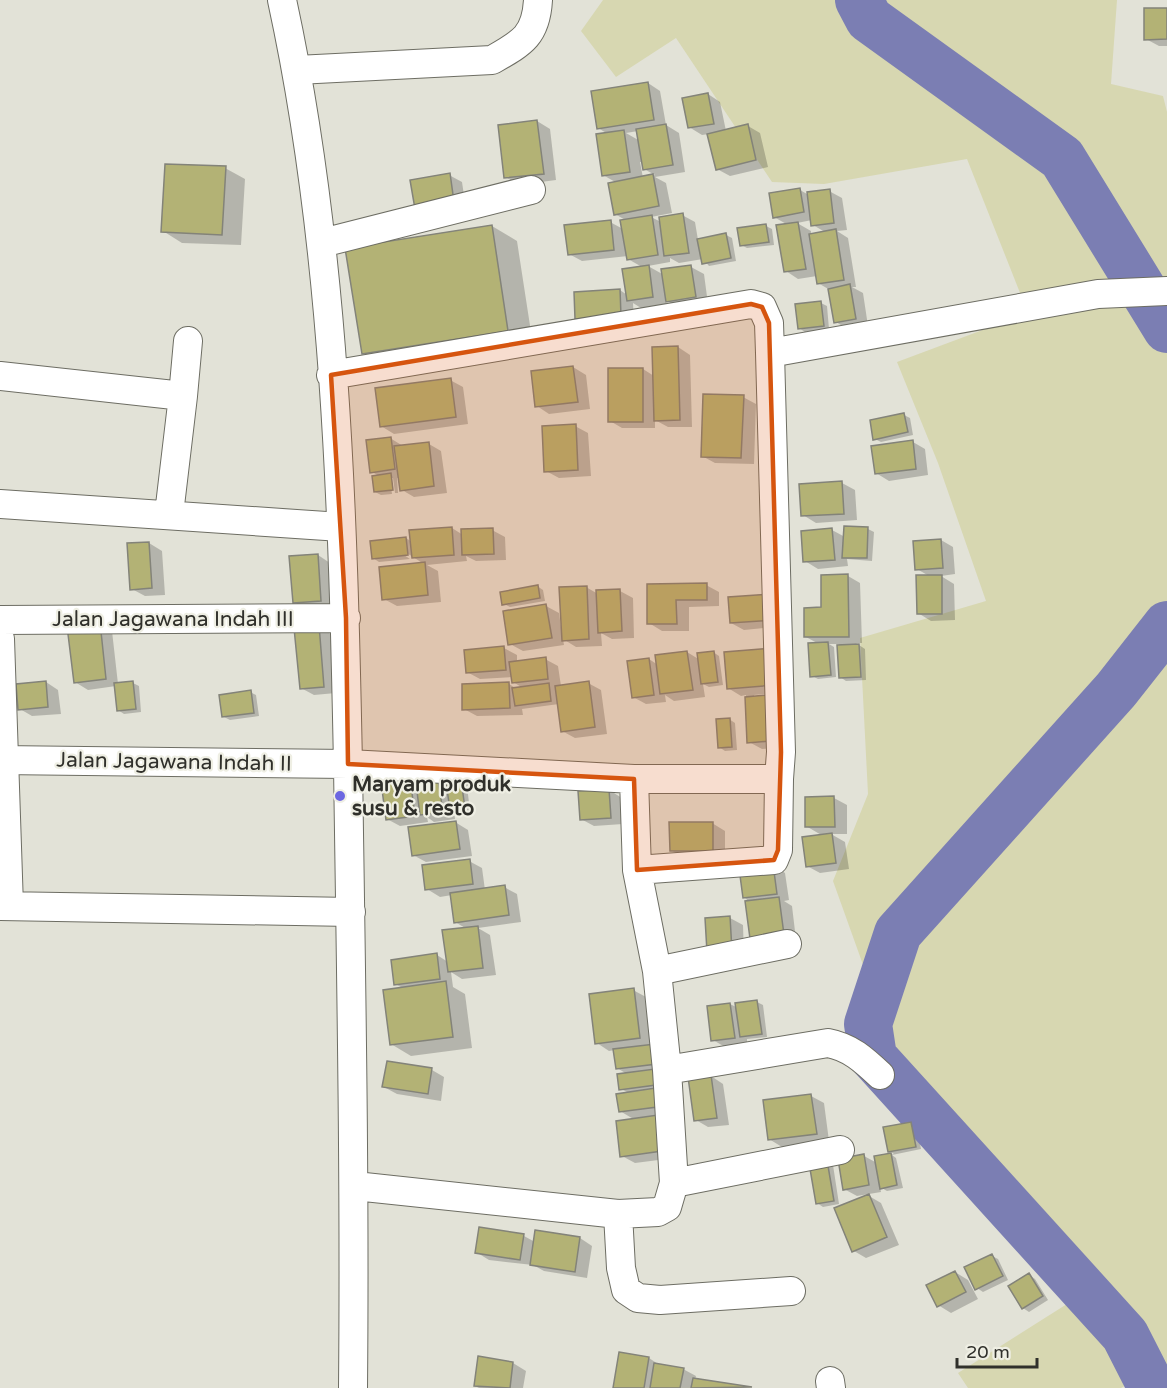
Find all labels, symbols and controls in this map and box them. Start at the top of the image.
street label: Jalan Jagawana Indah III [52,607,294,632]
street label: Jalan Jagawana Indah II [56,747,292,777]
place label: Maryam produk susu & resto [352,772,512,821]
marker: Maryam produk susu & resto [333,789,347,803]
scale bar [957,1331,1036,1369]
text: 20 m [966,1341,1010,1363]

